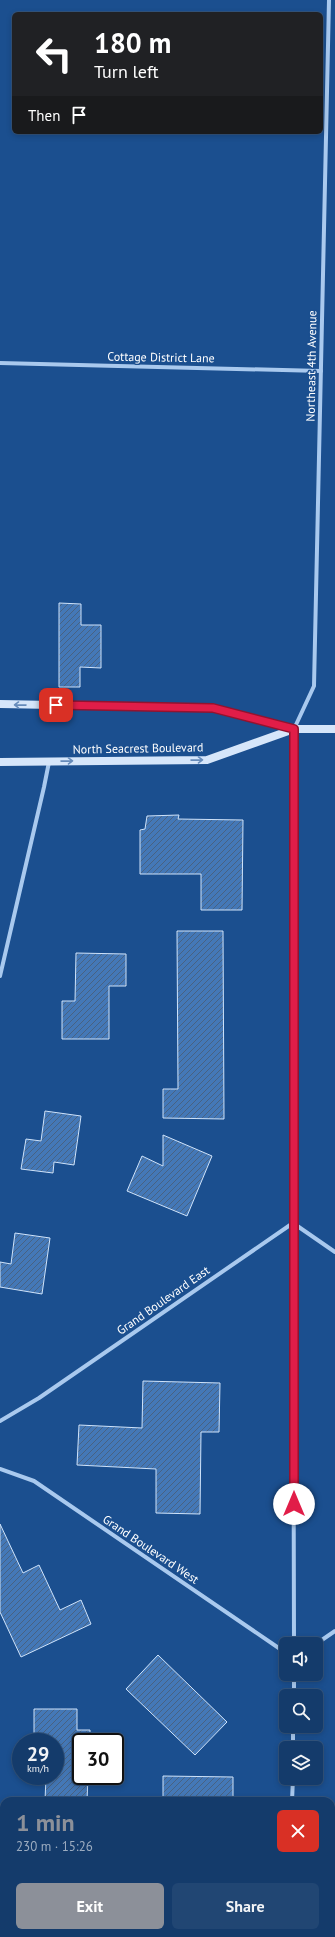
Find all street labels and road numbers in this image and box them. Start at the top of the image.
street label: Northeast 4th Avenue [303,310,319,422]
street label: Cottage District Lane [107,349,215,365]
street label: North Seacrest Boulevard [73,739,203,757]
street label: Grand Boulevard East [114,1262,212,1338]
street label: Grand Boulevard West [100,1511,202,1587]

